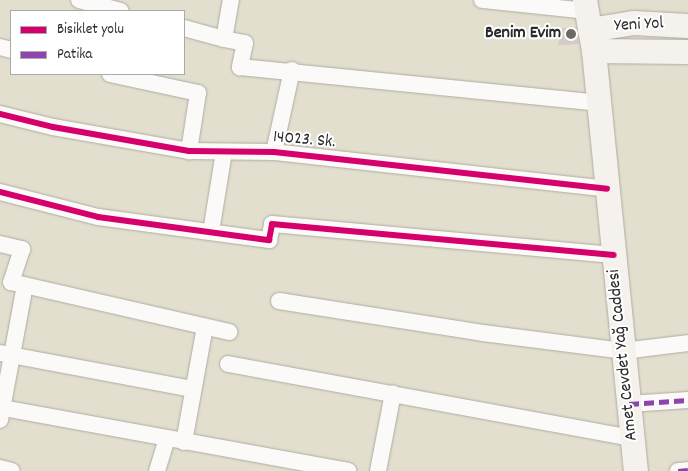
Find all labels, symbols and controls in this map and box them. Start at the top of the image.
legend [10,10,185,75]
street label: Yeni Yol [614,14,664,38]
text: Bisiklet yolu [57,19,124,41]
place label: Benim Evim [485,23,561,45]
marker: Benim Evim [565,28,577,40]
text: Patika [57,44,92,66]
street label: 14023. Sk. [272,128,336,154]
street label: Amet Cevdet Yağ Caddesi [604,268,644,442]

